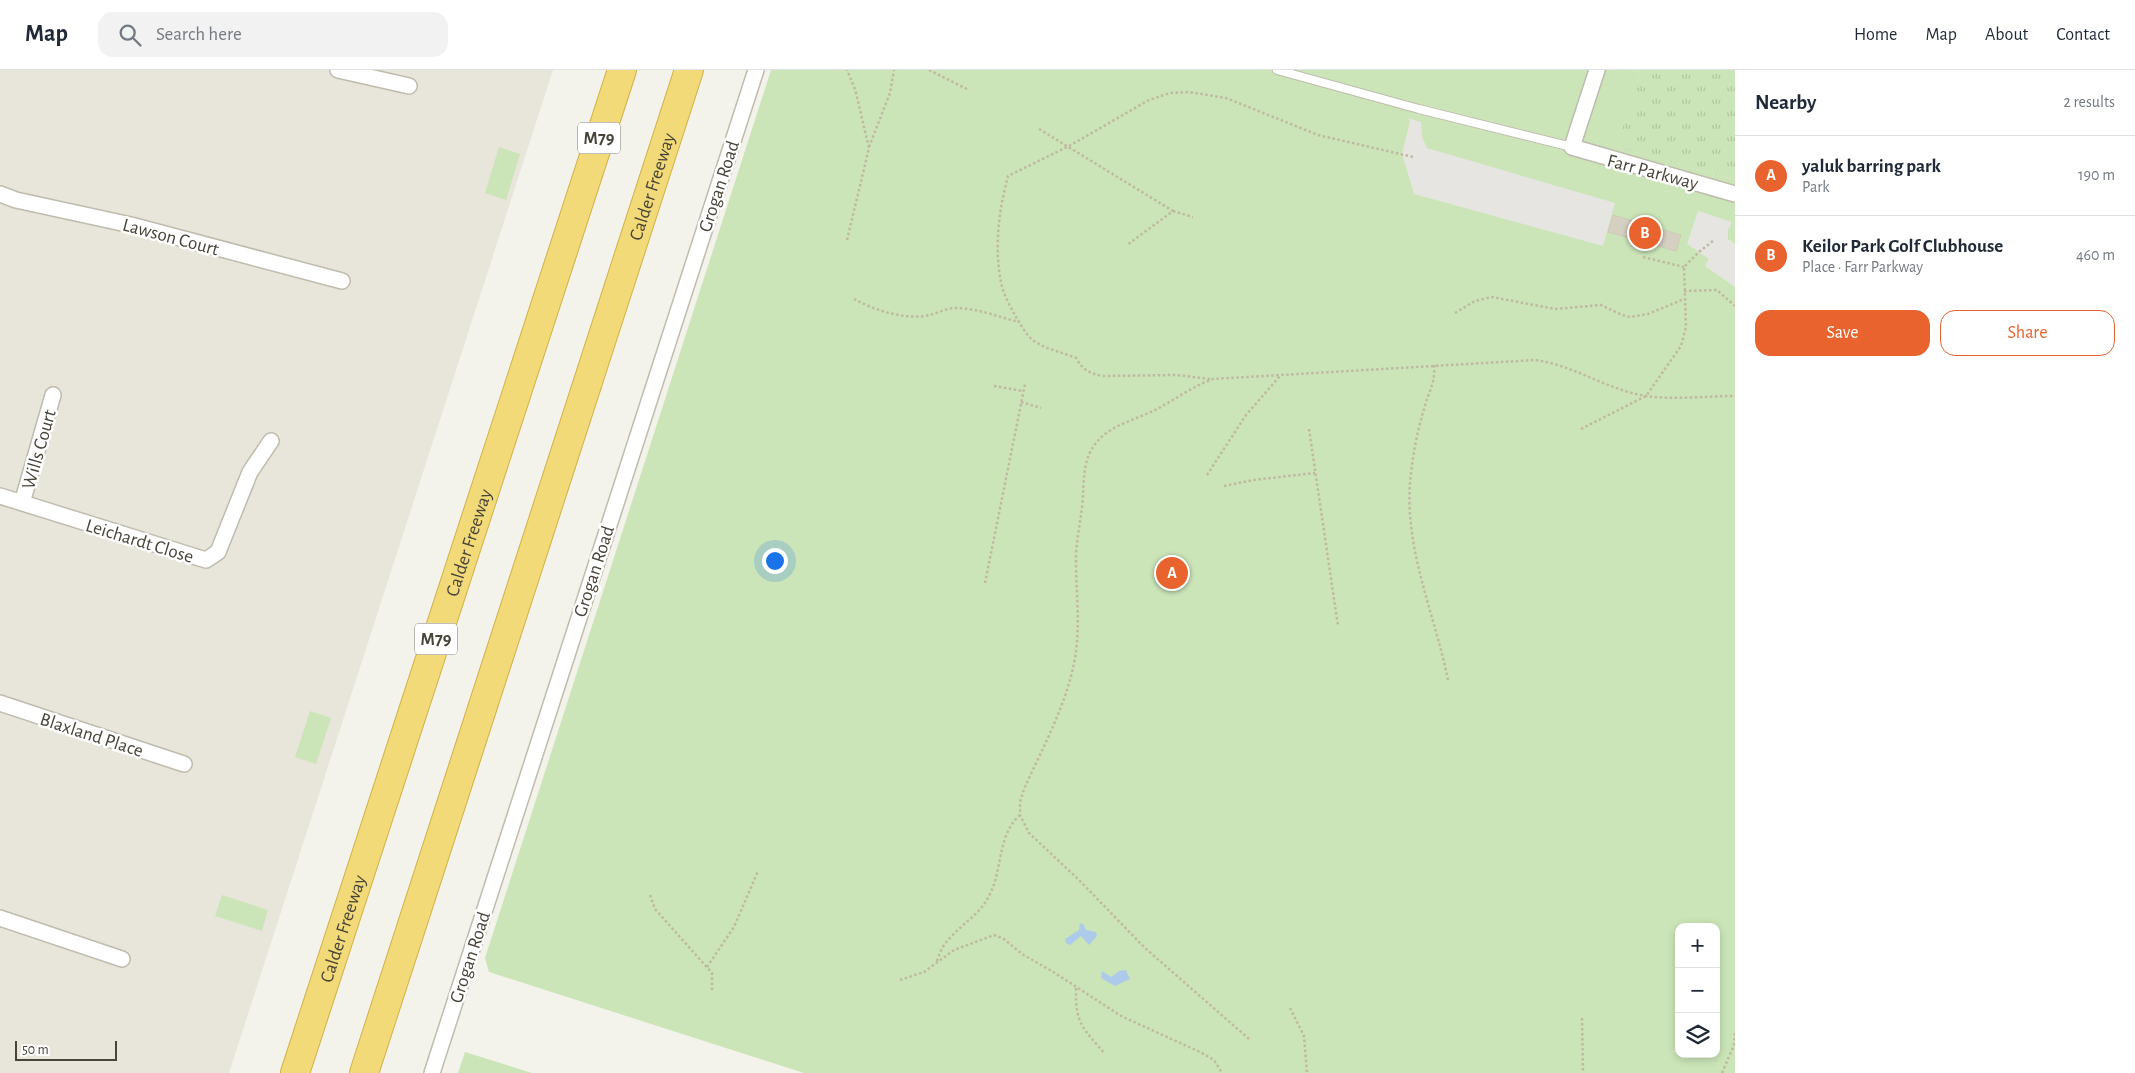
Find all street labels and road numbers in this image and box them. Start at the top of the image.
road number: M79 [578,122,620,154]
street label: Calder Freeway [626,131,679,243]
street label: Grogan Road [696,138,743,234]
street label: Farr Parkway [1605,151,1700,194]
street label: Lawson Court [120,215,221,259]
street label: Wills Court [19,408,60,491]
street label: Calder Freeway [443,487,496,599]
street label: Leichardt Close [83,516,196,567]
street label: Grogan Road [571,523,618,619]
road number: M79 [415,624,457,654]
street label: Blaxland Place [38,710,146,761]
street label: Calder Freeway [317,873,370,985]
street label: Grogan Road [447,909,494,1005]

